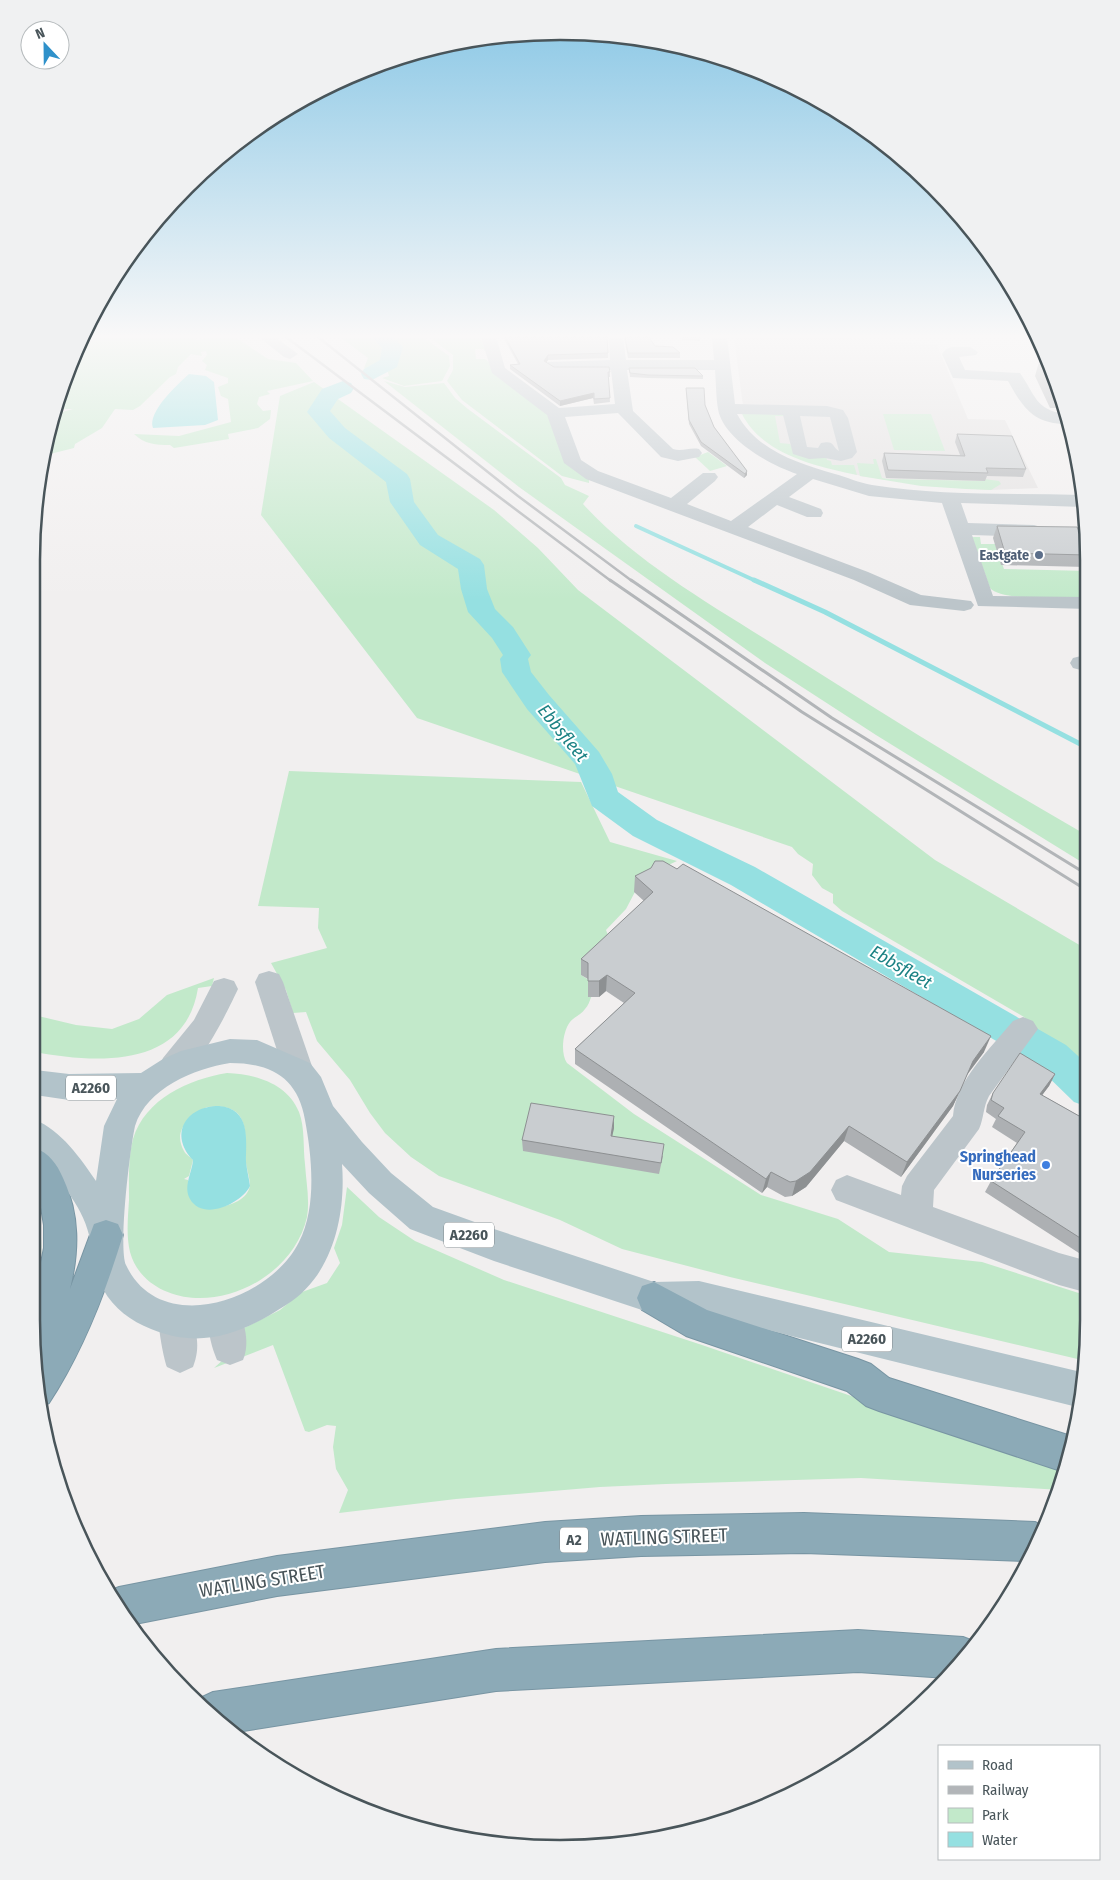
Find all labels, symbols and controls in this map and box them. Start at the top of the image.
north arrow [20,20,70,70]
text: N [33,24,47,43]
place label: Eastgate [979,547,1029,564]
marker: Eastgate [1033,549,1045,561]
water label: Ebbsfleet [533,700,593,766]
water label: Ebbsfleet [866,941,936,993]
road number: A2260 [66,1076,116,1100]
place label: Springhead Nurseries [960,1147,1036,1184]
marker: Springhead Nurseries [1040,1159,1052,1171]
road number: A2260 [444,1222,494,1248]
road number: A2260 [842,1326,892,1352]
street label: WATLING STREET [600,1523,728,1551]
road number: A2 [560,1528,588,1552]
street label: WATLING STREET [197,1560,327,1602]
legend [938,1745,1100,1860]
text: Road [982,1756,1013,1774]
text: Railway [982,1781,1029,1799]
text: Park [982,1806,1009,1824]
text: Water [982,1831,1018,1849]

